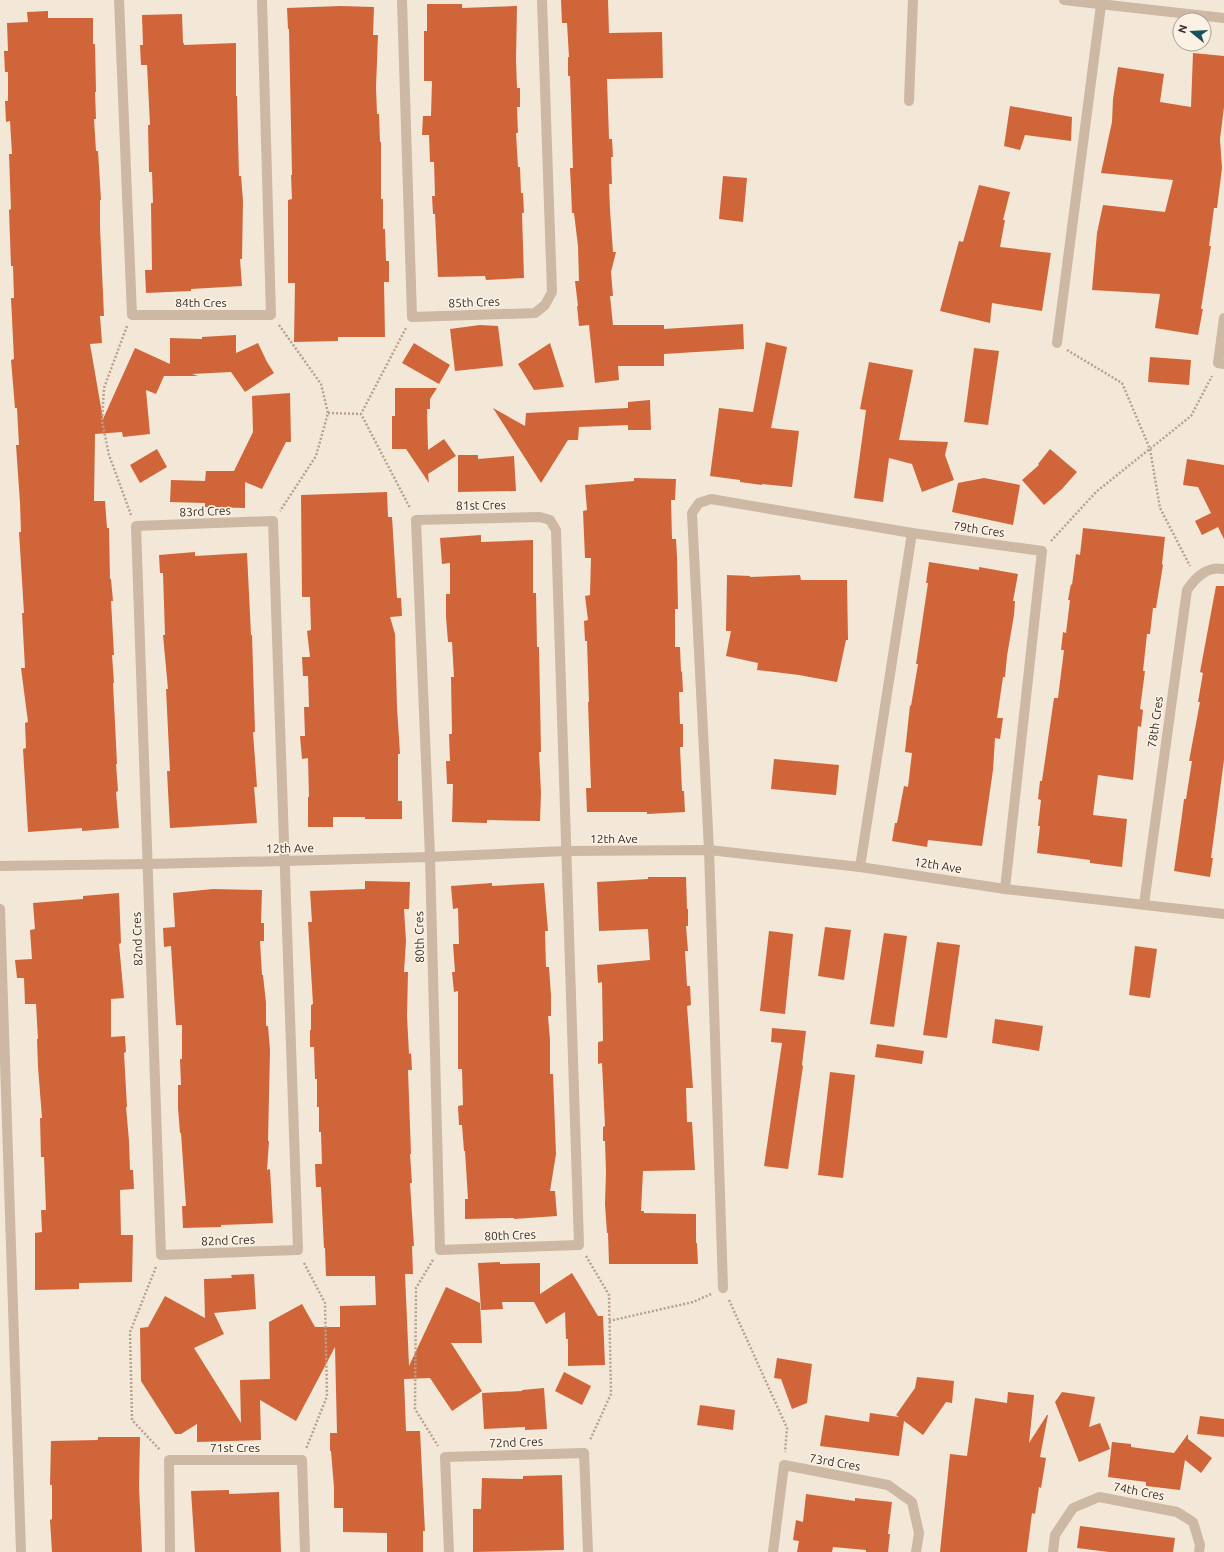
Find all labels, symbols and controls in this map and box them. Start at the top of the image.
north arrow [1172,12,1212,52]
text: N [1176,23,1189,35]
street label: 85th Cres [448,295,500,309]
street label: 84th Cres [175,296,227,309]
street label: 81st Cres [456,498,506,512]
street label: 83rd Cres [179,504,231,518]
street label: 79th Cres [953,519,1005,539]
street label: 78th Cres [1145,696,1165,748]
street label: 12th Ave [590,832,638,845]
street label: 12th Ave [266,841,314,855]
street label: 12th Ave [913,855,963,875]
street label: 80th Cres [412,911,426,963]
street label: 82nd Cres [130,912,144,966]
street label: 80th Cres [484,1228,536,1242]
street label: 82nd Cres [201,1233,255,1247]
street label: 72nd Cres [489,1435,543,1449]
street label: 71st Cres [210,1441,260,1454]
street label: 73rd Cres [808,1451,862,1473]
street label: 74th Cres [1112,1480,1166,1502]

